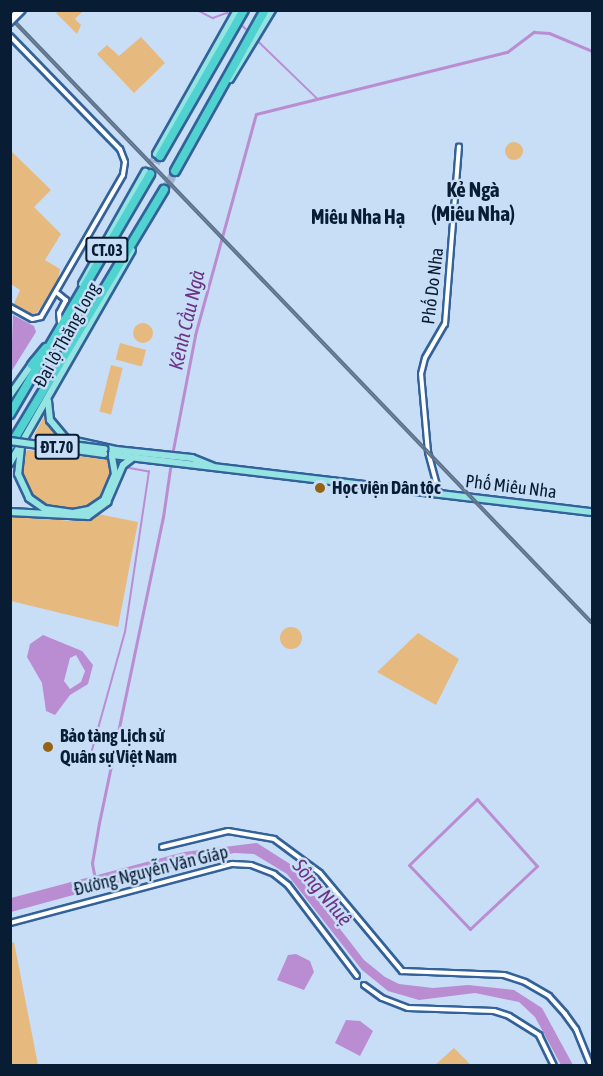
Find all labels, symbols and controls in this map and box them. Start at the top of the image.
district label: Kẻ Ngà (Miêu Nha) [431,176,515,226]
district label: Miêu Nha Hạ [311,204,405,228]
road number: CT.03 [84,237,130,263]
street label: Phố Do Nha [418,246,448,326]
water label: Kênh Cầu Ngà [163,268,209,372]
street label: Đại lộ Thăng Long [29,279,105,391]
road number: ĐT.70 [34,434,80,460]
street label: Phố Miêu Nha [464,471,558,503]
place label: Học viện Dân tộc [332,477,441,499]
marker: Học viện Dân tộc [313,481,327,495]
place label: Bảo tàng Lịch sử Quân sự Việt Nam [60,726,177,768]
marker: Bảo tàng Lịch sử Quân sự Việt Nam [41,740,55,754]
street label: Đường Nguyễn Văn Giáp [72,841,230,901]
water label: Sông Nhuệ [288,854,358,930]

